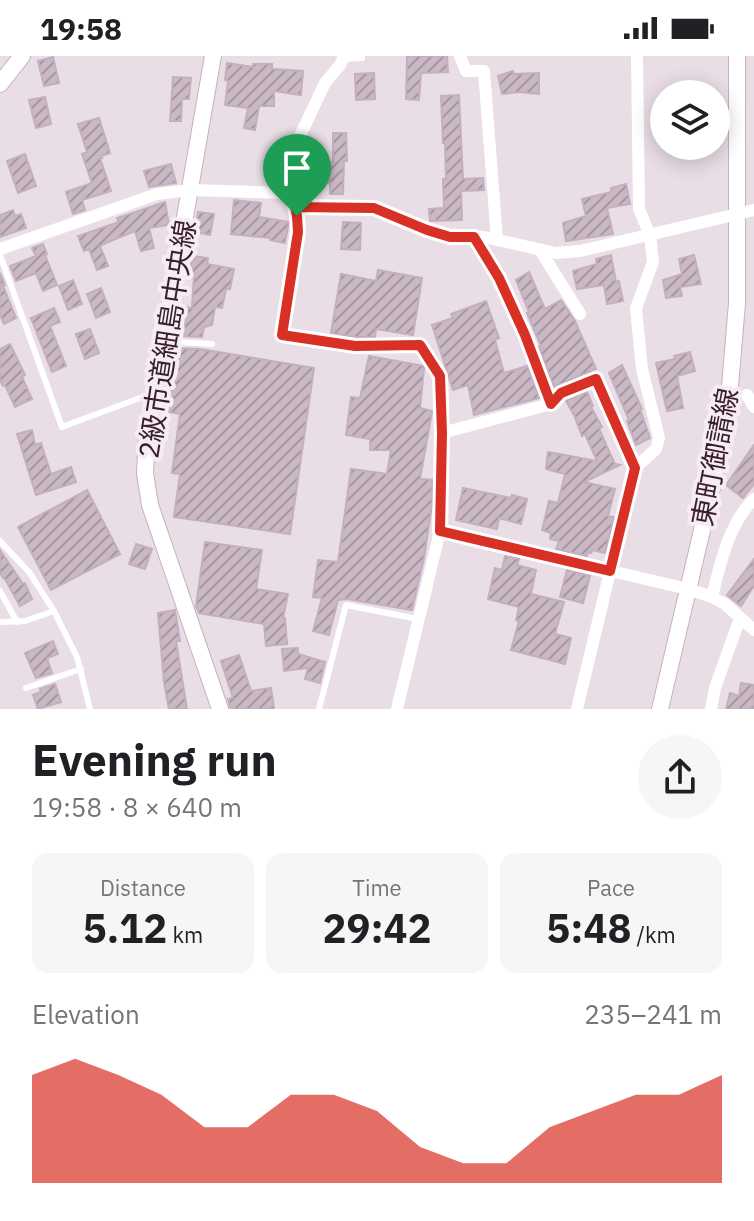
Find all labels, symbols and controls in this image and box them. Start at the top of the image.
text: 19:58 [40,9,122,48]
map controls [650,80,730,160]
button: layers [650,80,730,160]
pin [263,134,331,216]
icon: arrive [275,146,319,190]
street label: 2級市道細島中央線 [129,217,204,461]
street label: 東町御請線 [683,385,746,529]
text: Evening run [32,731,277,788]
button: share [638,735,722,819]
text: 19:58 · 8 × 640 m [32,790,242,824]
text: Distance [100,873,186,902]
text: Time [352,873,402,902]
text: Pace [587,873,635,902]
text: 5.12 [83,902,167,954]
text: 29:42 [322,902,432,954]
text: 5:48 [546,902,631,954]
text: km [167,920,203,949]
text: /km [631,920,676,949]
text: Elevation [32,997,140,1031]
text: 235–241 m [584,997,722,1031]

